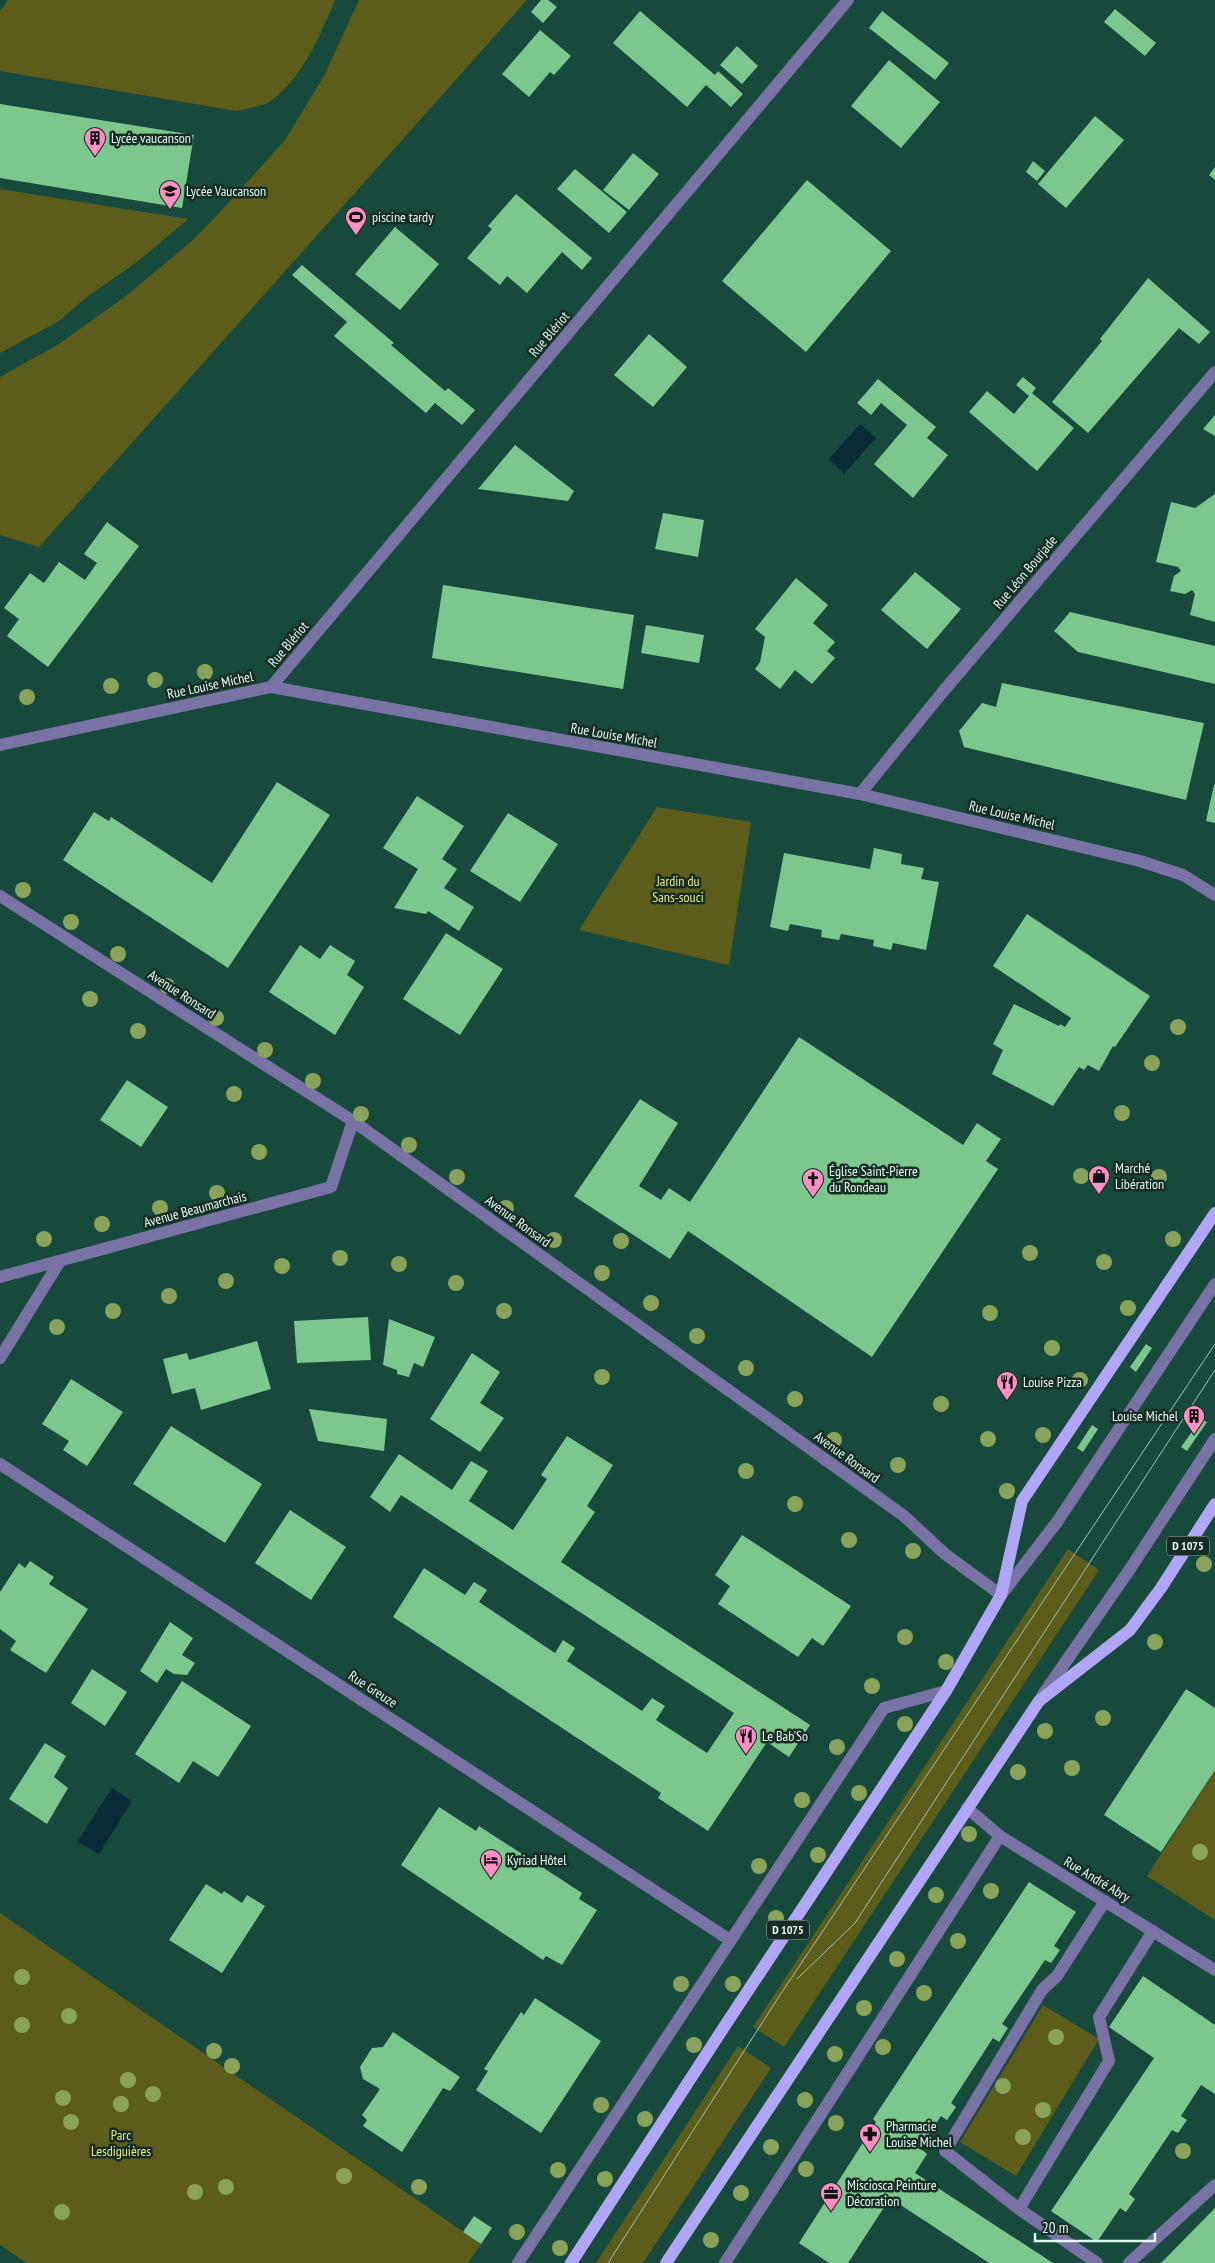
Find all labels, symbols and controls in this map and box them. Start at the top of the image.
building icon: Lycée vaucanson [83,126,107,157]
place label: Lycée vaucanson [111,129,191,147]
school or university icon: Lycée Vaucanson [158,179,182,210]
place label: Lycée Vaucanson [186,182,266,200]
sports icon: piscine tardy [344,205,368,236]
place label: piscine tardy [372,208,434,226]
street label: Rue Blériot [525,307,573,360]
street label: Rue Léon Bourjade [989,531,1061,612]
street label: Rue Blériot [264,617,312,670]
street label: Rue Louise Michel [165,667,255,703]
street label: Rue Louise Michel [569,719,659,752]
street label: Rue Louise Michel [967,796,1057,834]
park label: Jardin du Sans-souci [652,872,704,906]
street label: Avenue Ronsard [145,965,219,1023]
place label: Marché Libération [1115,1159,1164,1193]
place label: Église Saint-Pierre du Rondeau [829,1162,918,1196]
shop icon: Marché Libération [1087,1164,1111,1195]
church icon: Église Saint-Pierre du Rondeau [801,1167,825,1198]
street label: Avenue Beaumarchais [142,1187,249,1231]
street label: Avenue Ronsard [482,1191,554,1251]
restaurant icon: Louise Pizza [995,1370,1019,1401]
place label: Louise Pizza [1023,1373,1082,1391]
building icon: Louise Michel [1182,1404,1206,1435]
place label: Louise Michel [1112,1407,1179,1425]
street label: Avenue Ronsard [811,1427,883,1487]
road number: D 1075 [1167,1536,1209,1555]
street label: Rue Greuze [345,1667,401,1712]
restaurant icon: Le Bab'So [734,1724,758,1755]
place label: Le Bab'So [762,1727,808,1745]
hotel icon: Kyriad Hôtel [479,1848,503,1879]
place label: Kyriad Hôtel [507,1851,567,1869]
street label: Rue André Abry [1061,1852,1134,1906]
road number: D 1075 [767,1920,809,1940]
place label: Pharmacie Louise Michel [886,2117,953,2151]
pharmacy icon: Pharmacie Louise Michel [858,2122,882,2153]
park label: Parc Lesdiguières [91,2126,151,2160]
place label: Misciosca Peinture Décoration [847,2176,937,2210]
office icon: Misciosca Peinture Décoration [819,2181,843,2212]
scale bar [1035,2210,1155,2242]
text: 20 m [1042,2218,1068,2237]

